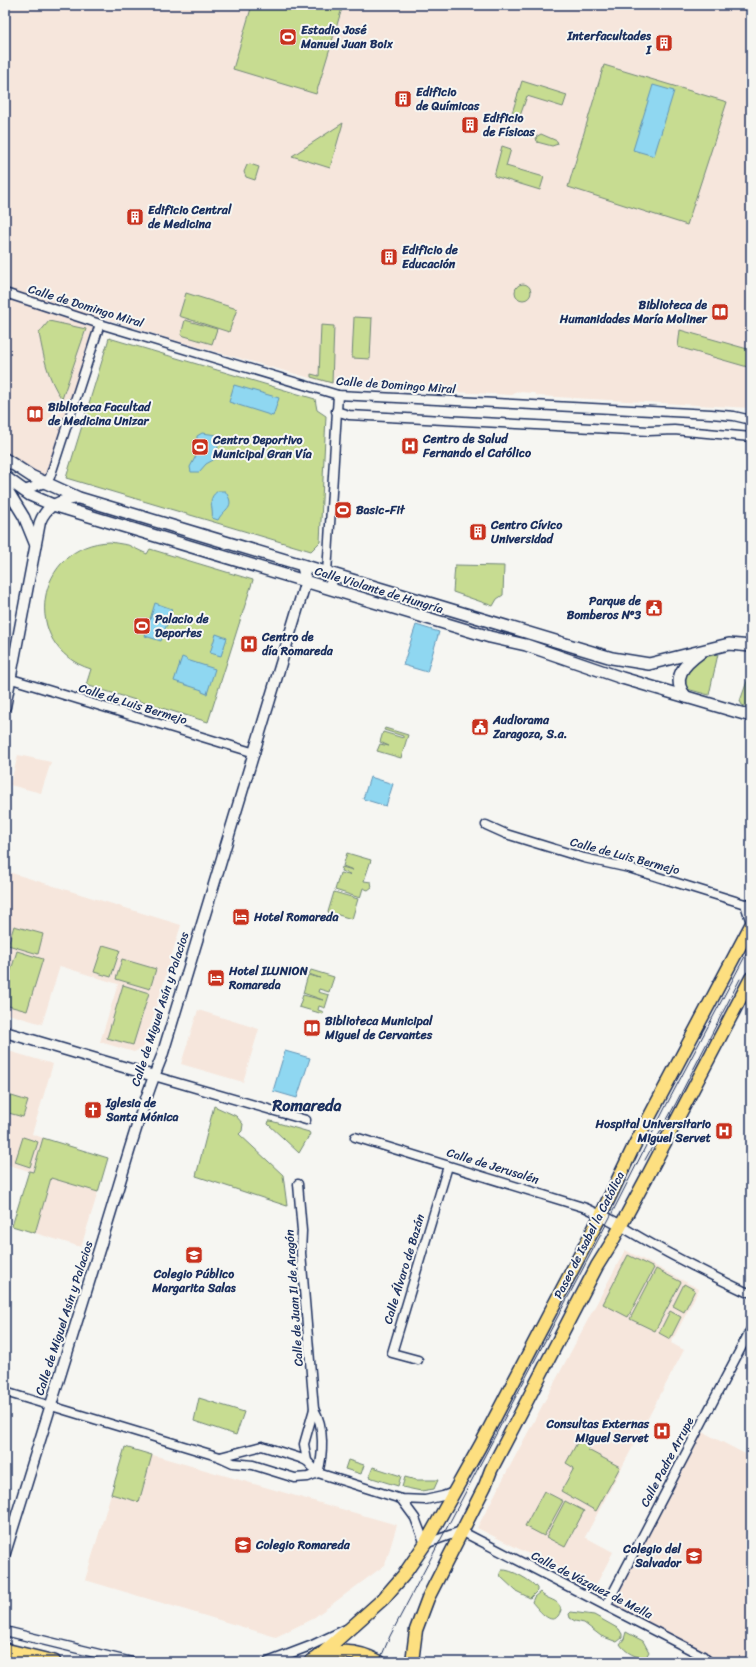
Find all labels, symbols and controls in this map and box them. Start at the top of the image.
place label: Estadio José Manuel Juan Boix [300,19,394,55]
place label: Interfacultades I [567,25,652,61]
sports icon: Estadio José Manuel Juan Boix [278,27,298,47]
building icon: Interfacultades I [654,33,674,53]
place label: Edificio de Químicas [416,81,480,117]
building icon: Edificio de Químicas [393,89,413,109]
place label: Edificio de Físicas [483,107,535,143]
building icon: Edificio de Físicas [460,115,480,135]
place label: Edificio Central de Medicina [148,199,232,235]
building icon: Edificio Central de Medicina [125,207,145,227]
place label: Edificio de Educación [402,239,459,275]
building icon: Edificio de Educación [379,247,399,267]
street label: Calle de Domingo Miral [26,278,147,334]
place label: Biblioteca de Humanidades María Moliner [559,294,708,330]
library icon: Biblioteca de Humanidades María Moliner [710,302,730,322]
street label: Calle de Domingo Miral [336,370,457,400]
place label: Biblioteca Facultad de Medicina Unizar [48,396,152,432]
library icon: Biblioteca Facultad de Medicina Unizar [25,404,45,424]
place label: Centro de Salud Fernando el Católico [422,428,532,464]
place label: Centro Deportivo Municipal Gran Vía [212,429,313,465]
hospital icon: Centro de Salud Fernando el Católico [400,436,420,456]
sports icon: Centro Deportivo Municipal Gran Vía [190,437,210,457]
place label: Basic-Fit [356,499,406,521]
sports icon: Basic-Fit [333,500,353,520]
place label: Centro Cívico Universidad [490,514,563,550]
building icon: Centro Cívico Universidad [468,522,488,542]
street label: Calle Violante de Hungría [312,560,446,620]
place label: Parque de Bomberos Nº3 [567,590,642,626]
public building icon: Parque de Bomberos Nº3 [644,598,664,618]
place label: Palacio de Deportes [155,608,210,644]
sports icon: Palacio de Deportes [132,616,152,636]
place label: Centro de día Romareda [261,626,334,662]
hospital icon: Centro de día Romareda [239,634,259,654]
street label: Calle de Luis Bermejo [76,677,190,731]
place label: Audiorama Zaragoza, S.a. [492,709,567,745]
public building icon: Audiorama Zaragoza, S.a. [470,717,490,737]
street label: Calle de Luis Bermejo [568,831,682,881]
place label: Hotel Romareda [253,906,339,928]
hotel icon: Hotel Romareda [231,907,251,927]
street label: Calle de Miguel Asín y Palacios [125,928,196,1089]
place label: Hotel ILUNION Romareda [228,960,309,996]
hotel icon: Hotel ILUNION Romareda [206,968,226,988]
place label: Biblioteca Municipal Miguel de Cervantes [324,1010,433,1046]
library icon: Biblioteca Municipal Miguel de Cervantes [302,1018,322,1038]
district label: Romareda [272,1091,341,1120]
place label: Iglesia de Santa Mónica [105,1092,179,1128]
church icon: Iglesia de Santa Mónica [83,1100,103,1120]
place label: Hospital Universitario Miguel Servet [595,1113,712,1149]
hospital icon: Hospital Universitario Miguel Servet [714,1121,734,1141]
street label: Calle de Jerusalén [444,1142,542,1191]
street label: Paseo de Isabel la Católica [547,1167,631,1303]
street label: Calle Álvaro de Bazán [377,1211,431,1327]
street label: Calle de Juan II de Aragón [278,1228,310,1367]
street label: Calle de Miguel Asín y Palacios [29,1237,100,1398]
school or university icon: Colegio Público Margarita Salas [184,1245,204,1265]
place label: Colegio Público Margarita Salas [151,1263,237,1299]
place label: Consultas Externas Miguel Servet [545,1413,650,1449]
street label: Calle Padre Arrupe [634,1413,700,1511]
hospital icon: Consultas Externas Miguel Servet [652,1421,672,1441]
place label: Colegio Romareda [255,1534,351,1556]
school or university icon: Colegio Romareda [233,1535,253,1555]
place label: Colegio del Salvador [622,1538,682,1574]
street label: Calle de Vázquez de Mella [527,1545,658,1626]
school or university icon: Colegio del Salvador [684,1546,704,1566]

